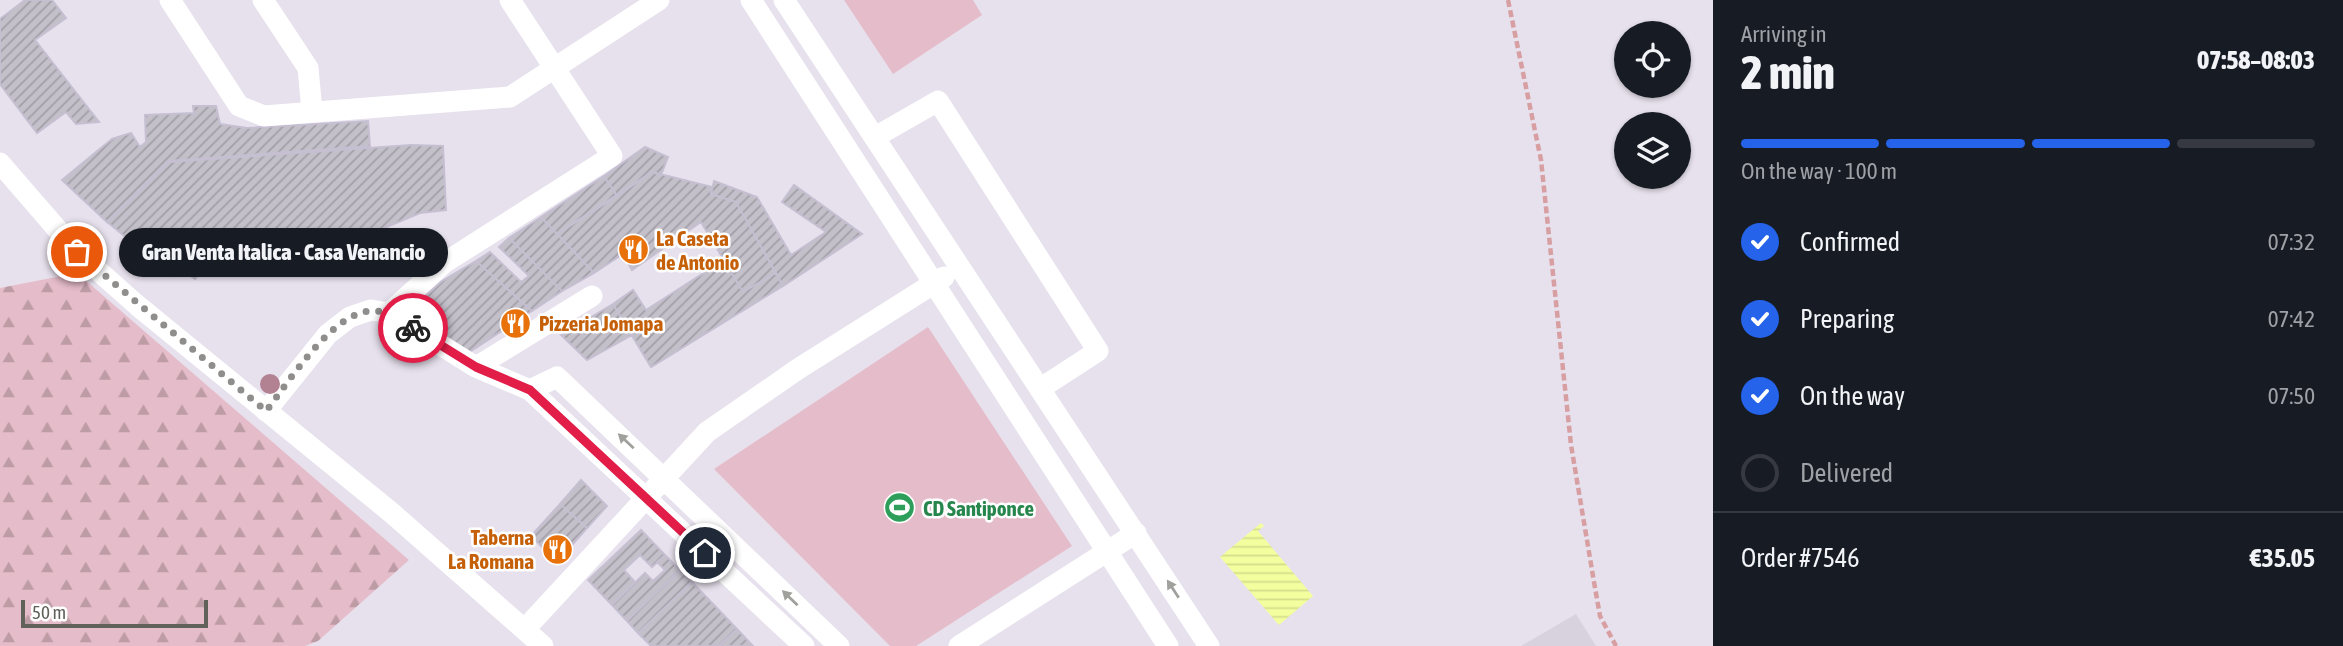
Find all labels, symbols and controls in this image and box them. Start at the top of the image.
map controls [1614,21,1691,189]
button: locate [1614,21,1691,98]
text: Arriving in [1741,21,1827,47]
text: 07:58–08:03 [2197,45,2315,75]
text: 2 min [1741,46,1835,99]
button: layers [1614,112,1691,189]
text: On the way · 100 m [1741,158,1897,184]
pin [47,222,107,282]
icon: check [1741,223,1779,261]
place label: La Caseta de Antonio [656,226,740,274]
text: Confirmed [1800,227,1900,257]
callout: Gran Venta Italica - Casa Venancio [119,228,448,276]
text: 07:32 [2268,229,2315,255]
icon: bag [58,233,96,271]
restaurant icon: La Caseta de Antonio [616,233,650,267]
text: Gran Venta Italica - Casa Venancio [142,239,425,265]
courier [378,293,448,363]
icon: check [1741,300,1779,338]
text: Preparing [1800,304,1894,334]
restaurant icon: Pizzeria Jomapa [499,306,533,340]
text: 07:42 [2268,306,2315,332]
icon: bike [394,309,432,347]
place label: Pizzeria Jomapa [539,311,663,335]
icon: check [1741,377,1779,415]
text: On the way [1800,381,1905,411]
text: 07:50 [2268,383,2315,409]
one-way arrow [618,433,635,449]
text: Delivered [1800,458,1893,488]
sports icon: CD Santiponce [883,491,917,525]
place label: CD Santiponce [923,496,1034,520]
pin [675,523,735,583]
place label: Taberna La Romana [448,525,534,573]
restaurant icon: Taberna La Romana [540,532,574,566]
icon: home [686,534,724,572]
text: Order #7546 [1741,543,1860,573]
text: €35.05 [2250,543,2315,573]
one-way arrow [1166,580,1179,599]
one-way arrow [782,591,799,607]
scale bar [21,597,208,629]
text: 50 m [32,601,66,623]

